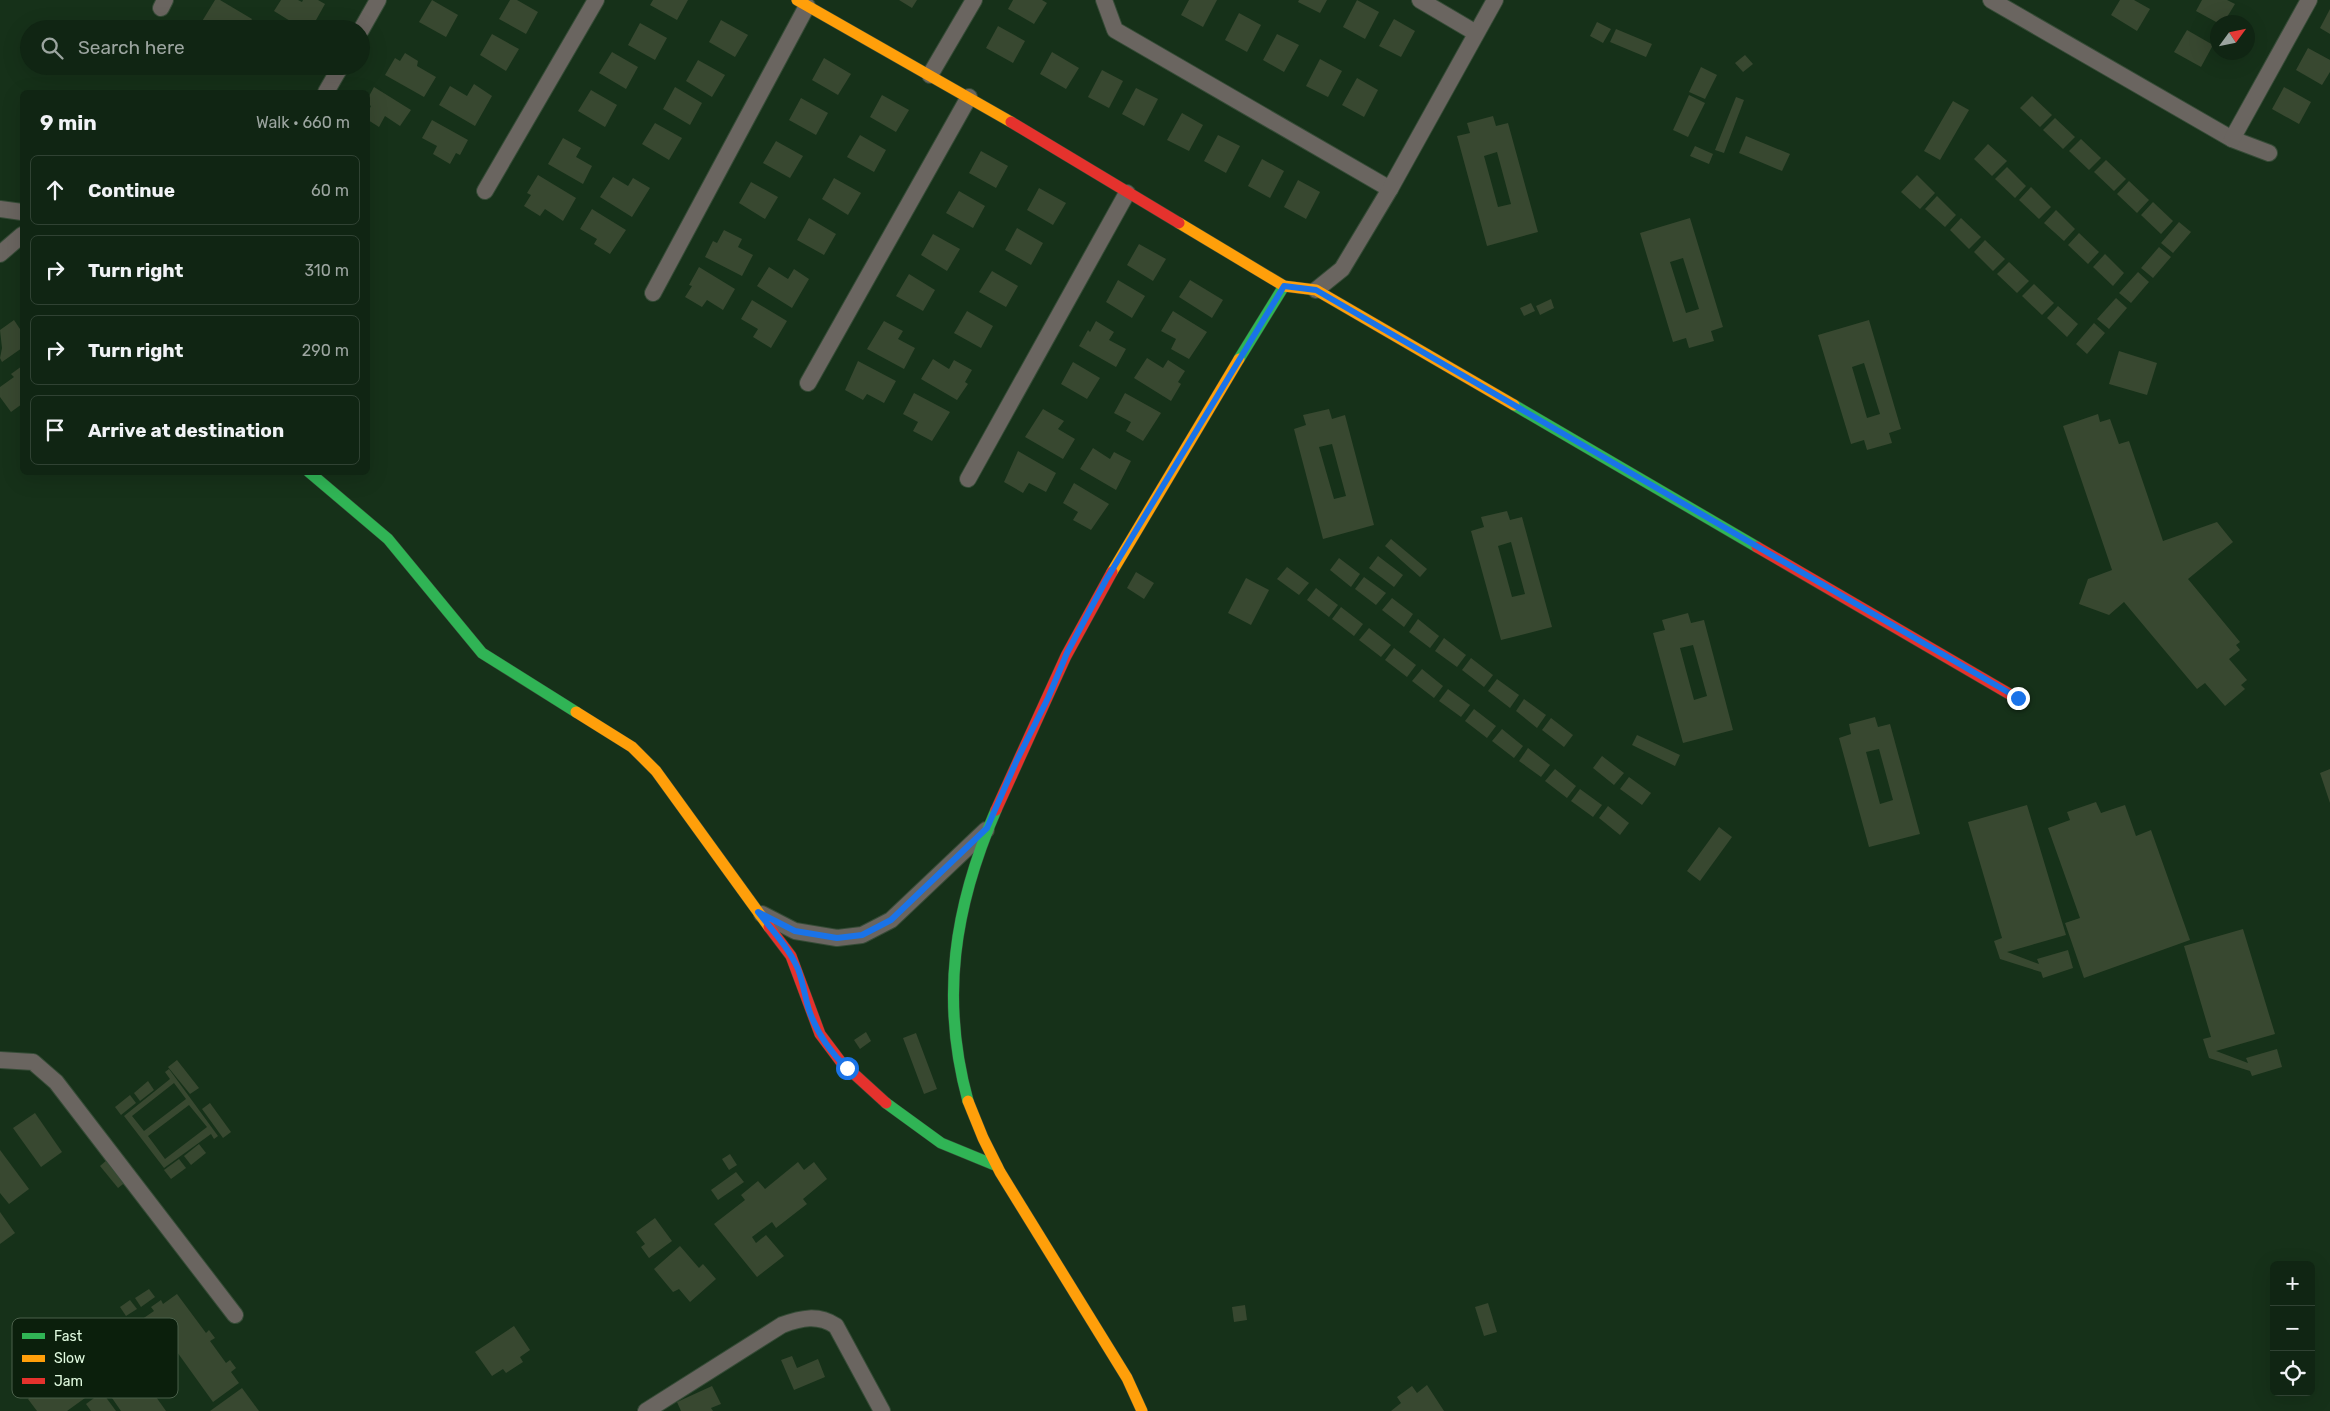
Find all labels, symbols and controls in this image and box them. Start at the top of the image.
north arrow [2210,15,2255,60]
search box [20,20,370,75]
icon: search [38,34,66,62]
text: Search here [78,36,185,59]
text: 9 min [40,110,97,135]
text: Walk · 660 m [256,113,350,132]
icon: ahead [41,176,69,204]
text: Continue [88,179,175,202]
text: 60 m [311,181,349,200]
icon: right [41,256,69,284]
text: Turn right [88,259,183,282]
text: 310 m [305,261,349,280]
icon: right [41,336,69,364]
text: Turn right [88,339,183,362]
text: 290 m [302,341,349,360]
icon: arrive [41,416,69,444]
text: Arrive at destination [88,419,284,442]
route end [2007,687,2030,710]
route start [836,1057,859,1080]
map controls [2270,1261,2315,1396]
button: + [2270,1261,2315,1306]
button: − [2270,1306,2315,1351]
legend [12,1318,178,1398]
text: Fast [54,1328,83,1345]
text: Slow [54,1350,85,1367]
button: locate [2270,1351,2315,1396]
text: Jam [54,1373,83,1390]

